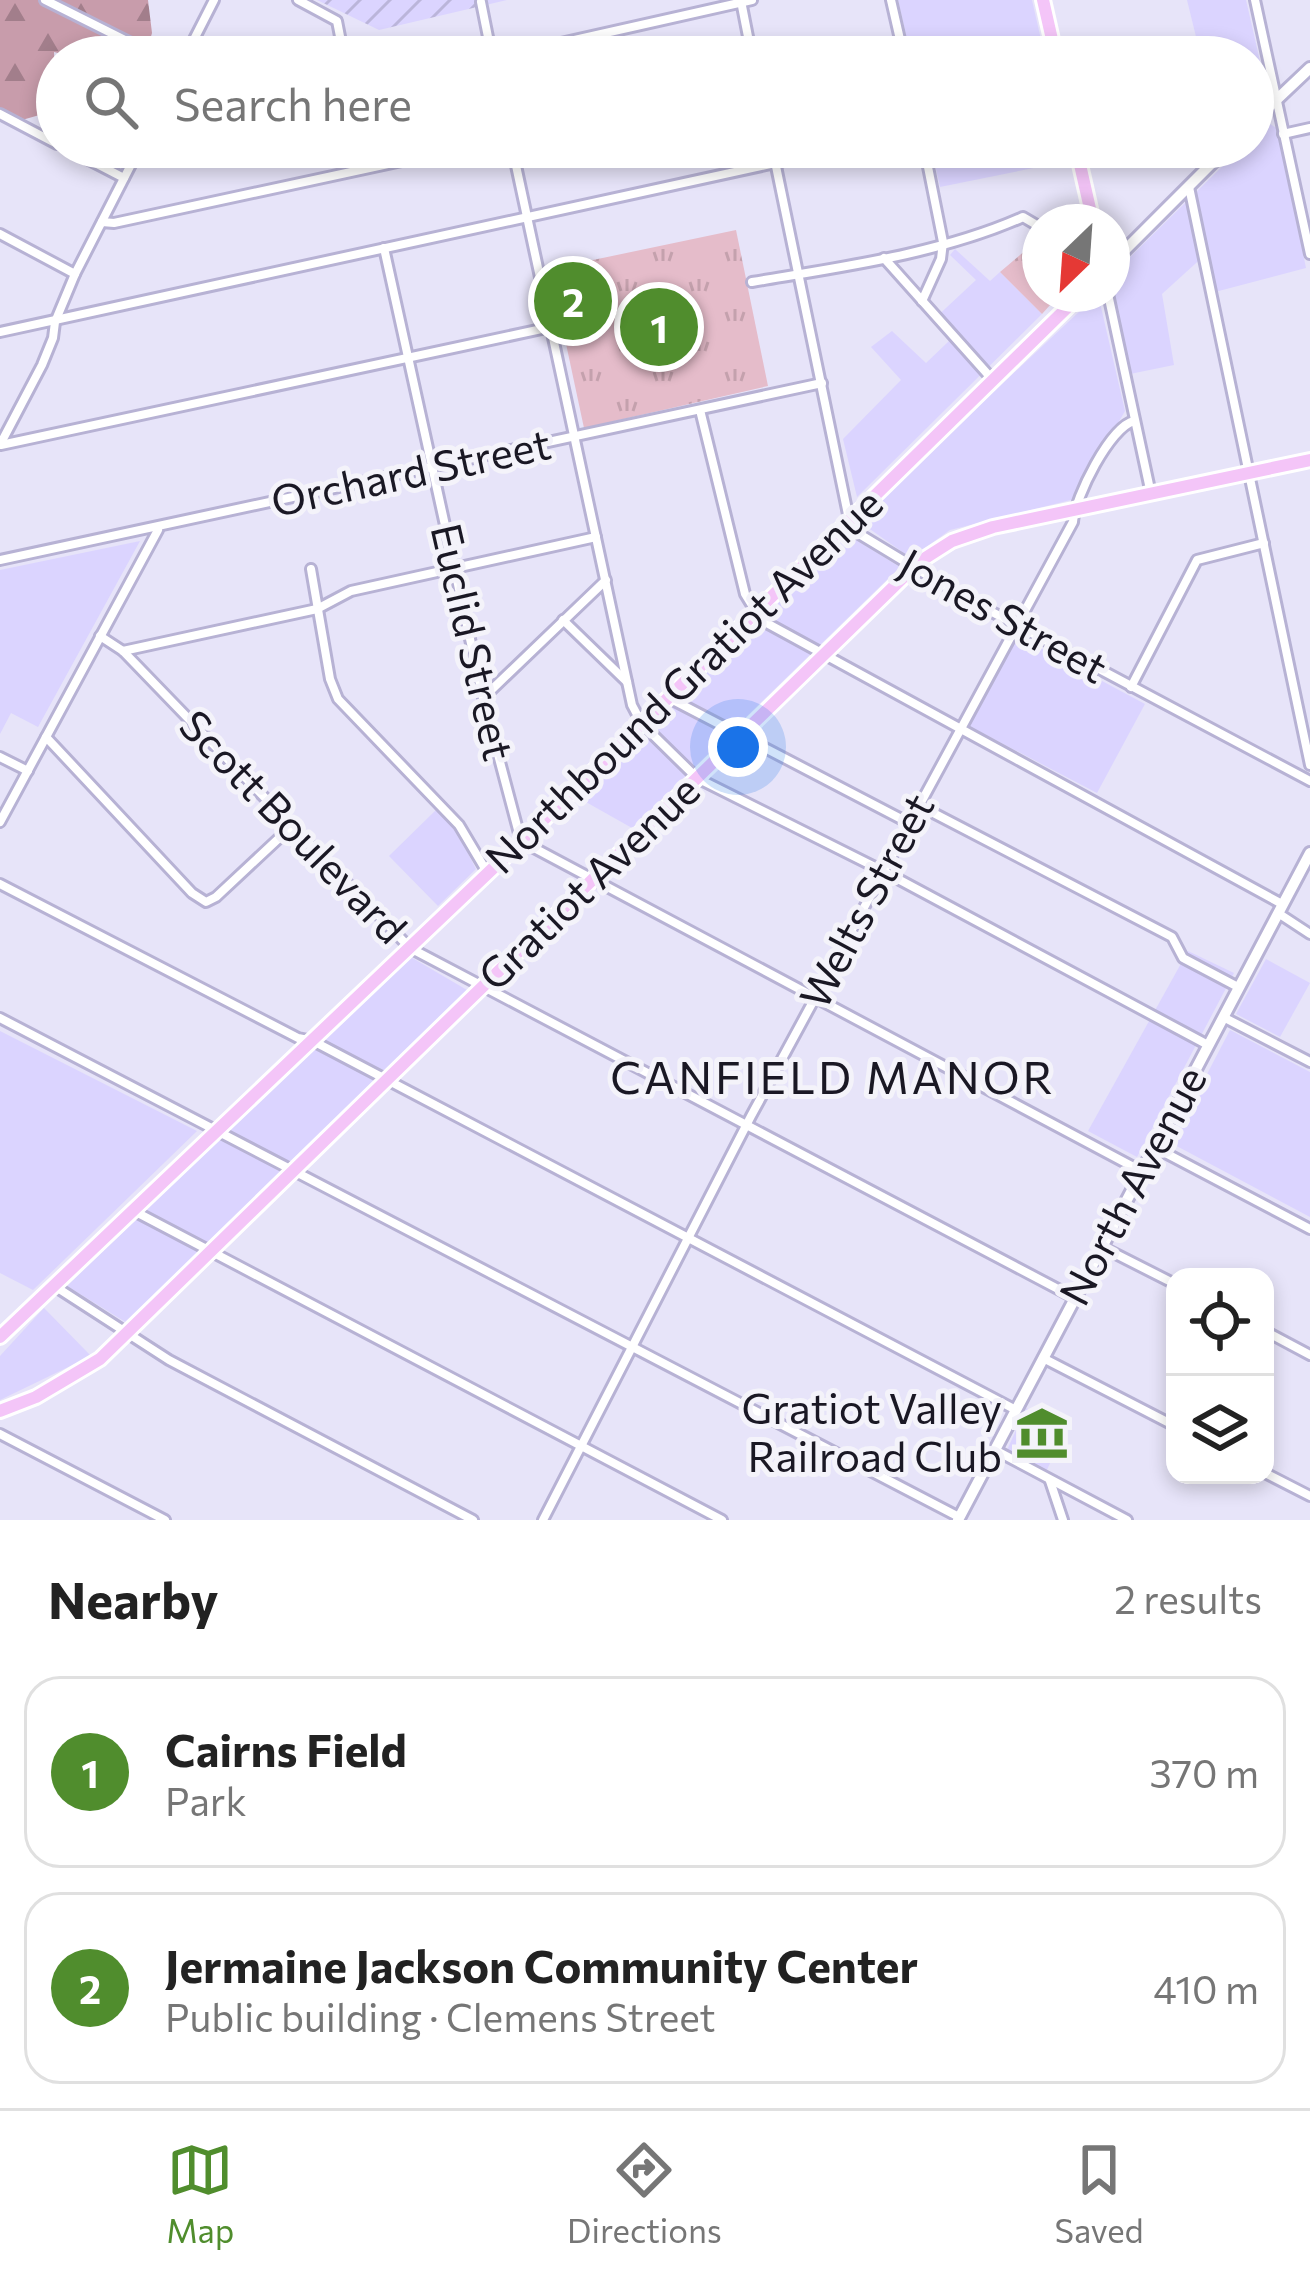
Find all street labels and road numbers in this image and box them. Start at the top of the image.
street label: Orchard Street [266,416,555,526]
street label: Northbound Gratiot Avenue [475,478,893,884]
street label: Euclid Street [421,518,526,765]
street label: Jones Street [891,536,1117,693]
street label: Scott Boulevard [170,698,419,953]
street label: Gratiot Avenue [468,765,710,1001]
street label: Welts Street [787,784,944,1016]
street label: North Avenue [1047,1057,1216,1313]

